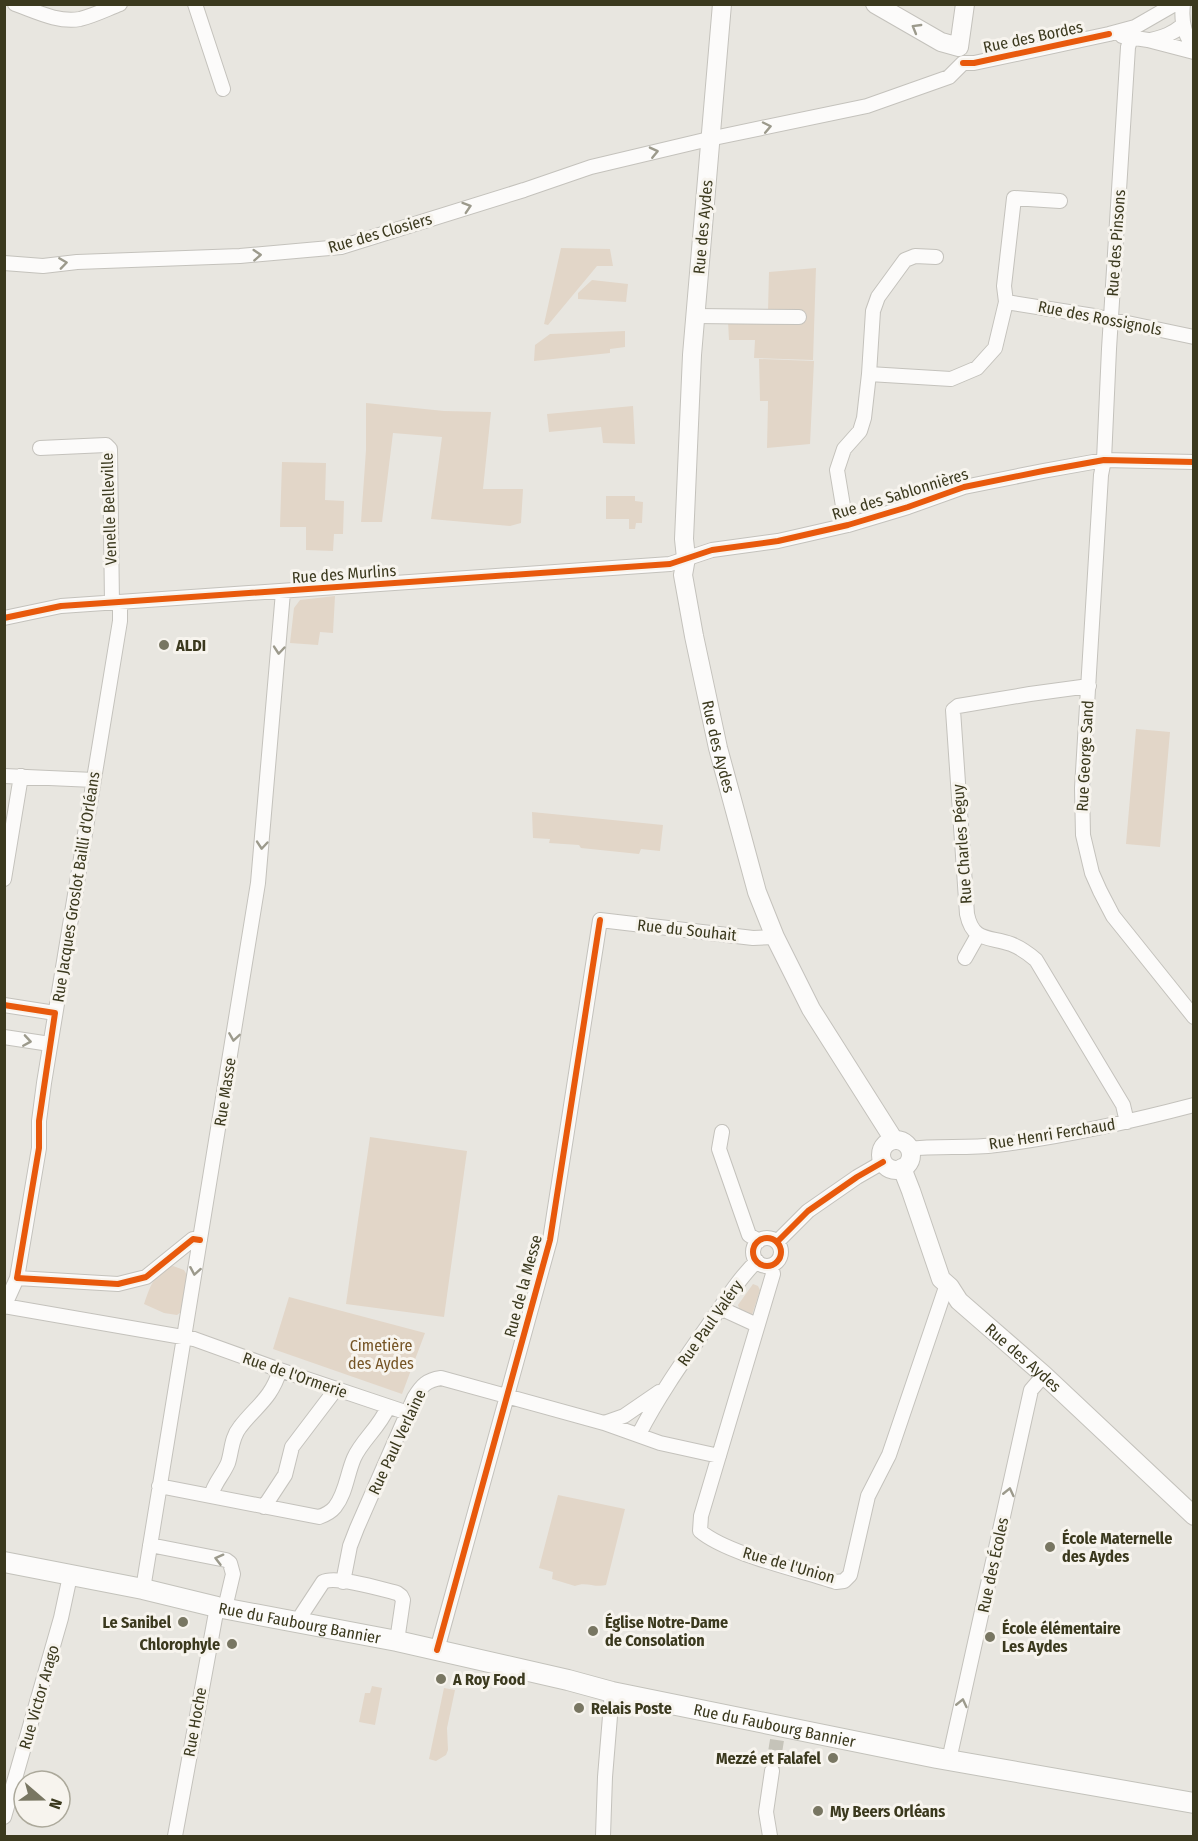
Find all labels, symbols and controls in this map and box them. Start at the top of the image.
street label: Rue des Bordes [981,17,1085,57]
one-way arrow [912,24,922,35]
one-way arrow [761,121,771,134]
one-way arrow [648,146,658,159]
street label: Rue des Aydes [689,179,717,275]
street label: Rue des Pinsons [1103,189,1129,297]
one-way arrow [461,202,472,214]
street label: Rue des Closiers [326,209,434,257]
one-way arrow [253,248,262,261]
one-way arrow [58,258,67,270]
street label: Rue des Rossignols [1036,297,1164,339]
street label: Venelle Belleville [98,452,120,565]
street label: Rue des Sablonnières [830,464,971,524]
street label: Rue des Murlins [291,561,397,587]
place label: ALDI [175,636,206,655]
marker: ALDI [157,638,171,652]
one-way arrow [273,646,286,655]
street label: Rue des Aydes [699,698,739,795]
street label: Rue George Sand [1073,700,1097,812]
street label: Rue Jacques Groslot Bailli d'Orléans [48,770,104,1004]
street label: Rue Charles Péguy [948,783,976,904]
one-way arrow [256,840,269,849]
street label: Rue du Souhait [636,915,738,945]
one-way arrow [228,1033,240,1042]
one-way arrow [23,1034,32,1046]
street label: Rue Masse [210,1056,240,1128]
street label: Rue Henri Ferchaud [987,1115,1117,1153]
street label: Rue de la Messe [500,1233,546,1339]
one-way arrow [189,1267,201,1276]
street label: Rue Paul Valéry [673,1276,747,1370]
street label: Rue des Aydes [982,1319,1065,1396]
park label: Cimetière des Aydes [348,1336,414,1373]
street label: Rue de l'Ormerie [240,1348,350,1402]
street label: Rue Paul Verlaine [364,1386,430,1498]
one-way arrow [1001,1487,1014,1497]
street label: Rue des Écoles [974,1516,1012,1614]
place label: École Maternelle des Aydes [1062,1528,1172,1566]
marker: École Maternelle des Aydes [1043,1540,1057,1554]
street label: Rue de l'Union [741,1543,837,1587]
one-way arrow [214,1554,224,1567]
street label: Rue du Faubourg Bannier [217,1598,383,1647]
place label: Église Notre-Dame de Consolation [605,1612,728,1650]
place label: Le Sanibel [102,1613,172,1632]
marker: Le Sanibel [176,1615,190,1629]
place label: École élémentaire Les Aydes [1002,1618,1121,1656]
marker: Église Notre-Dame de Consolation [586,1624,600,1638]
marker: École élémentaire Les Aydes [983,1630,997,1644]
place label: Chlorophyle [140,1635,220,1654]
marker: Chlorophyle [225,1637,239,1651]
street label: Rue Victor Arago [15,1643,63,1751]
place label: A Roy Food [452,1670,525,1689]
marker: A Roy Food [434,1672,448,1686]
street label: Rue Hoche [180,1686,210,1758]
one-way arrow [955,1698,968,1708]
place label: Relais Poste [591,1699,672,1718]
street label: Rue du Faubourg Bannier [692,1699,858,1751]
marker: Relais Poste [572,1701,586,1715]
place label: Mezzé et Falafel [716,1749,822,1768]
marker: Mezzé et Falafel [826,1751,840,1765]
north arrow [12,1769,72,1829]
text: N [45,1796,66,1812]
place label: My Beers Orléans [830,1802,945,1821]
marker: My Beers Orléans [811,1804,825,1818]

